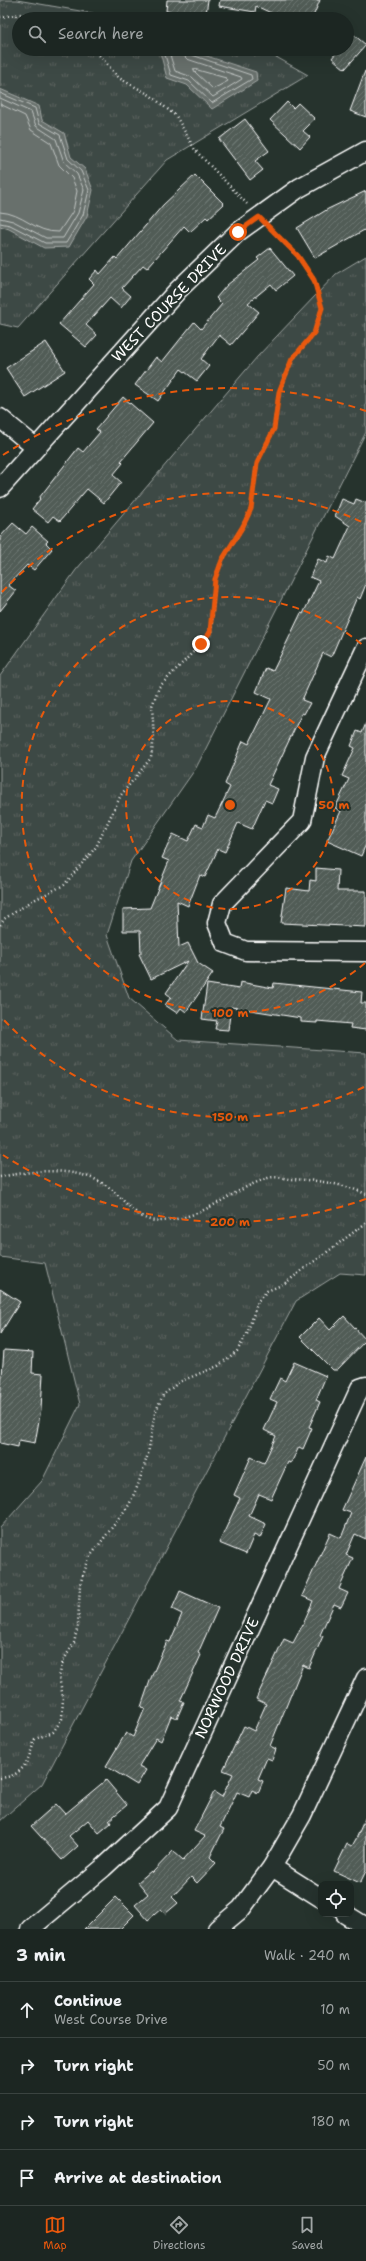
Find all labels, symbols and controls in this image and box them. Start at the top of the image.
search box [12,12,354,56]
icon: search [26,23,48,45]
text: Search here [58,24,144,44]
route start [229,223,247,241]
street label: WEST COURSE DRIVE [107,239,231,367]
route end [192,635,210,653]
text: 50 m [319,797,350,813]
centre of rings [223,798,237,812]
text: 100 m [212,1005,249,1021]
text: 150 m [212,1109,248,1125]
text: 200 m [210,1214,250,1230]
street label: NORWOOD DRIVE [190,1614,264,1742]
map controls [318,1881,354,1917]
button: locate [318,1881,354,1917]
text: 3 min [16,1944,66,1966]
text: Walk · 240 m [264,1947,350,1964]
text: Continue [54,1991,122,2011]
icon: ahead [16,1999,38,2021]
text: 10 m [320,2001,350,2018]
text: West Course Drive [54,2011,168,2028]
icon: right [16,2055,38,2077]
text: Turn right [54,2056,134,2076]
text: 50 m [317,2057,350,2074]
icon: right [16,2111,38,2133]
text: Turn right [54,2112,134,2132]
text: 180 m [311,2113,350,2130]
icon: arrive [16,2167,38,2189]
text: Arrive at destination [54,2168,222,2188]
tab: Map [43,2214,67,2253]
tab: Directions [153,2214,205,2253]
tab: Saved [292,2214,323,2253]

